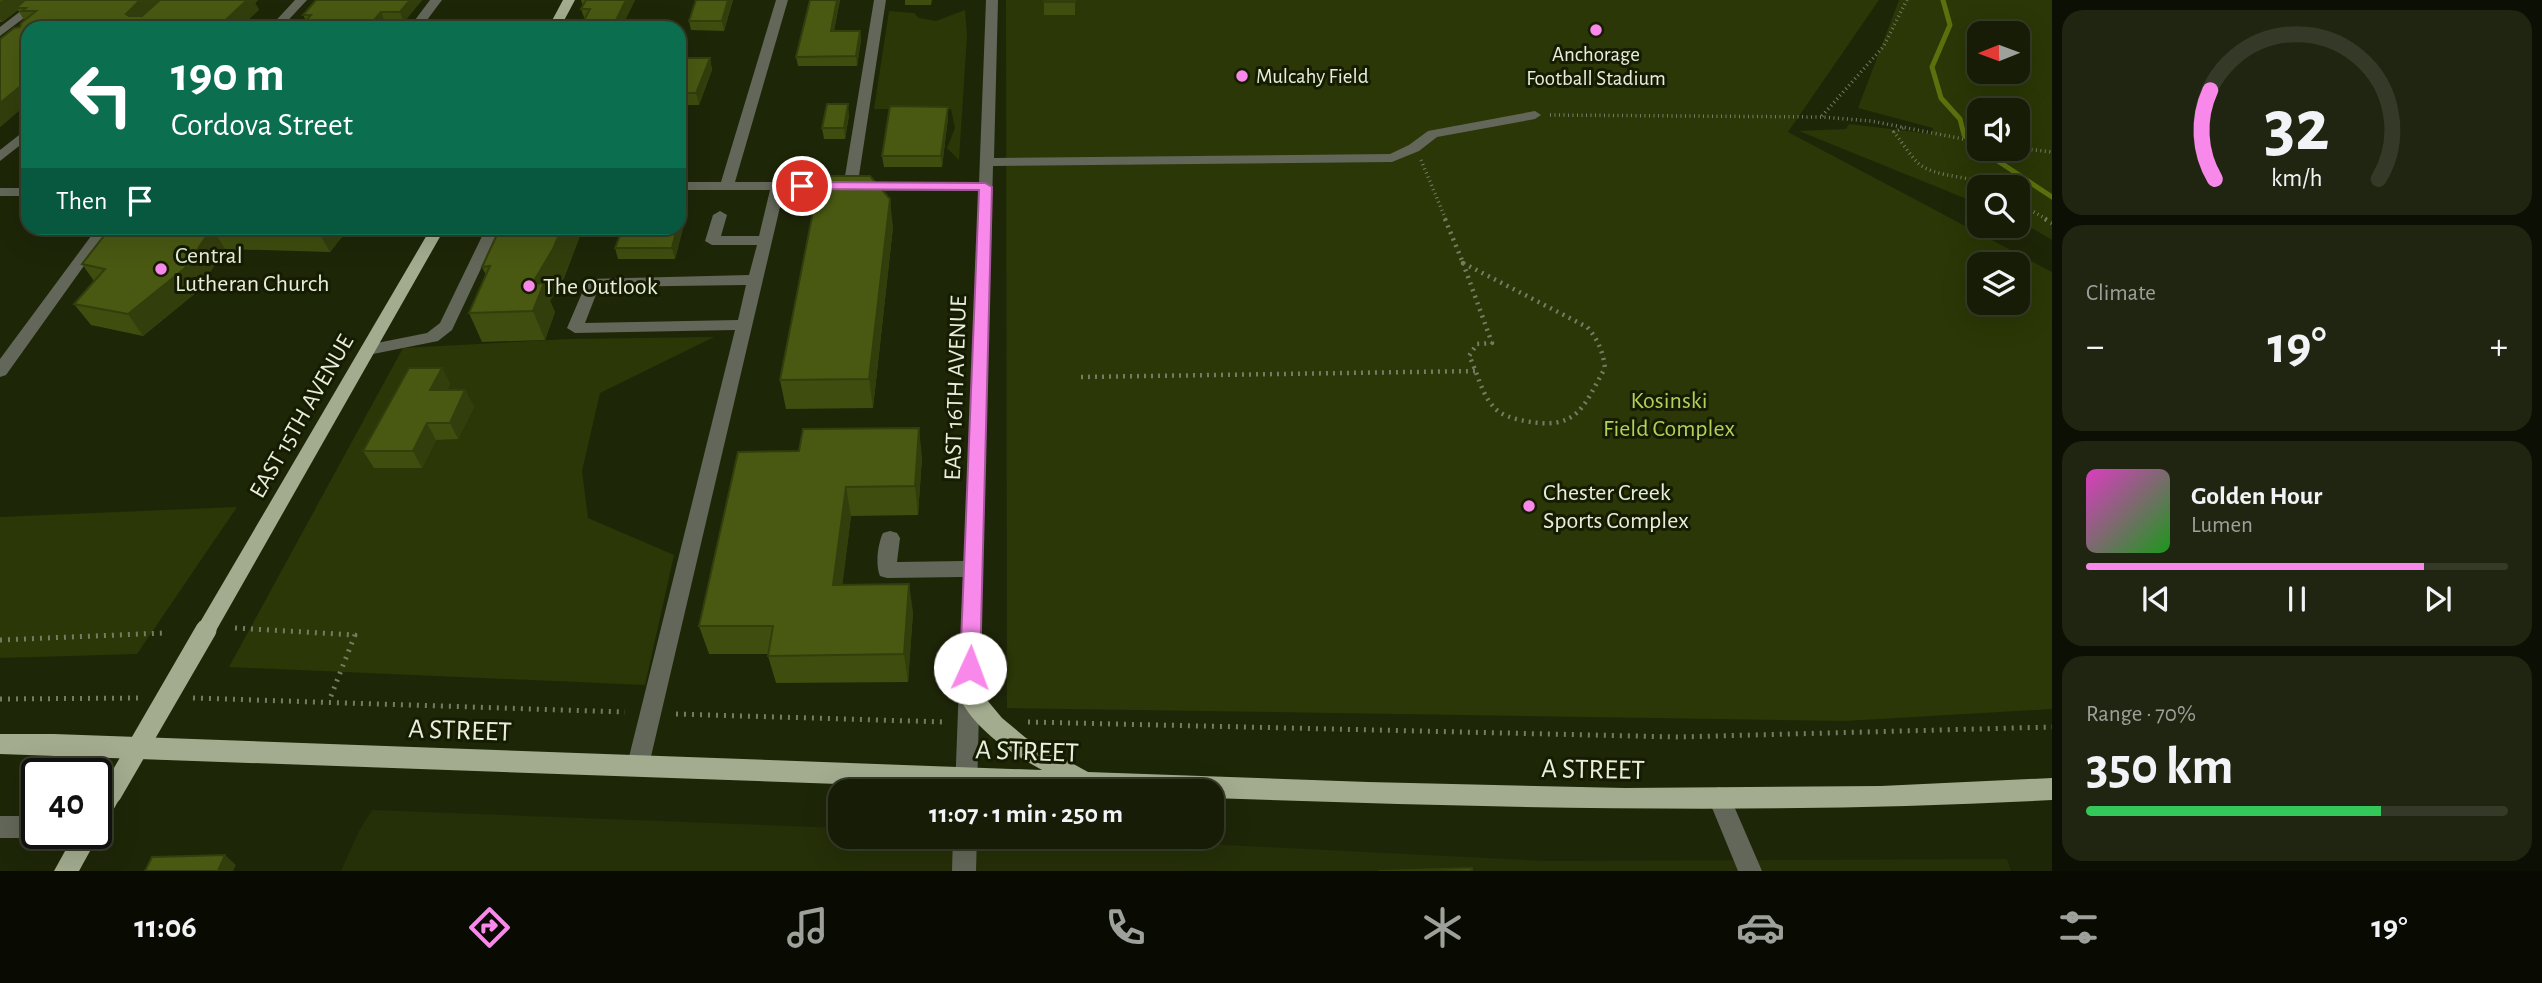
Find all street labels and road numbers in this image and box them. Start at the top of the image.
street label: EAST 16TH AVENUE [941,295,971,481]
street label: EAST 15TH AVENUE [245,330,358,502]
street label: A STREET [408,715,512,747]
street label: A STREET [975,736,1079,768]
street label: A STREET [1541,755,1645,785]

